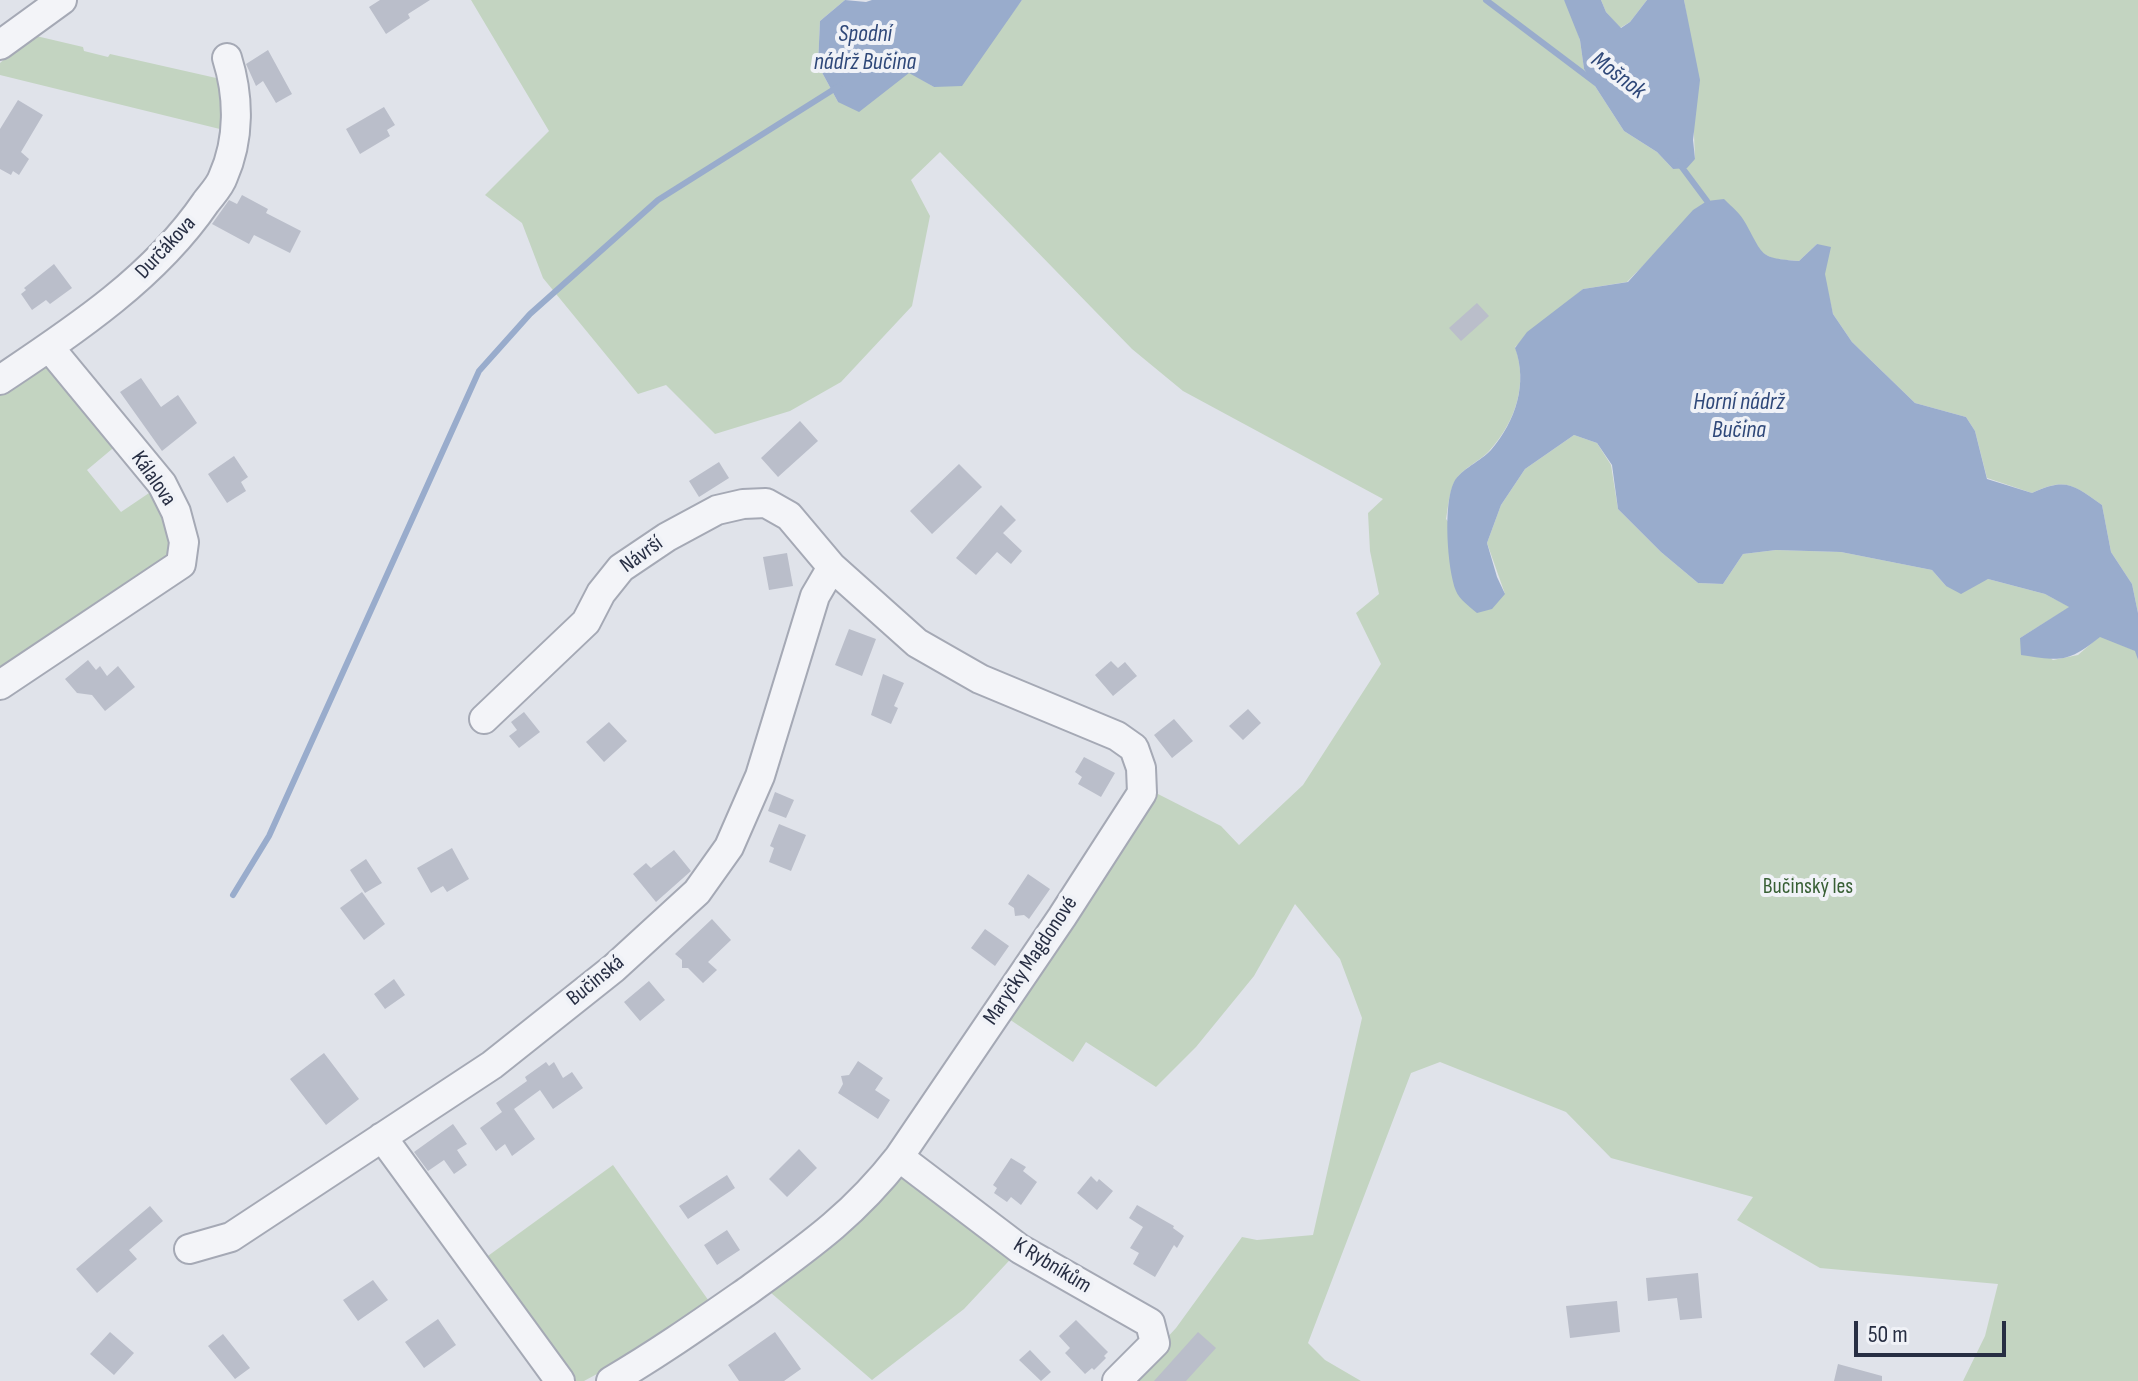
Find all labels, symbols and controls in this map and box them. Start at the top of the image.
water label: Spodní nádrž Bučina [814,21,916,77]
water label: Mošnok [1585,46,1651,106]
street label: Durčákova [130,211,202,285]
water label: Horní nádrž Bučina [1693,389,1785,445]
street label: Kálalova [125,447,181,511]
street label: Návrší [616,531,668,579]
park label: Bučinský les [1763,874,1853,900]
street label: Maryčky Magdonové [978,892,1084,1030]
street label: Bučinská [562,950,630,1012]
street label: K Rybníkům [1008,1232,1096,1300]
scale bar [1858,1305,2010,1355]
text: 50 m [1868,1320,1908,1349]

